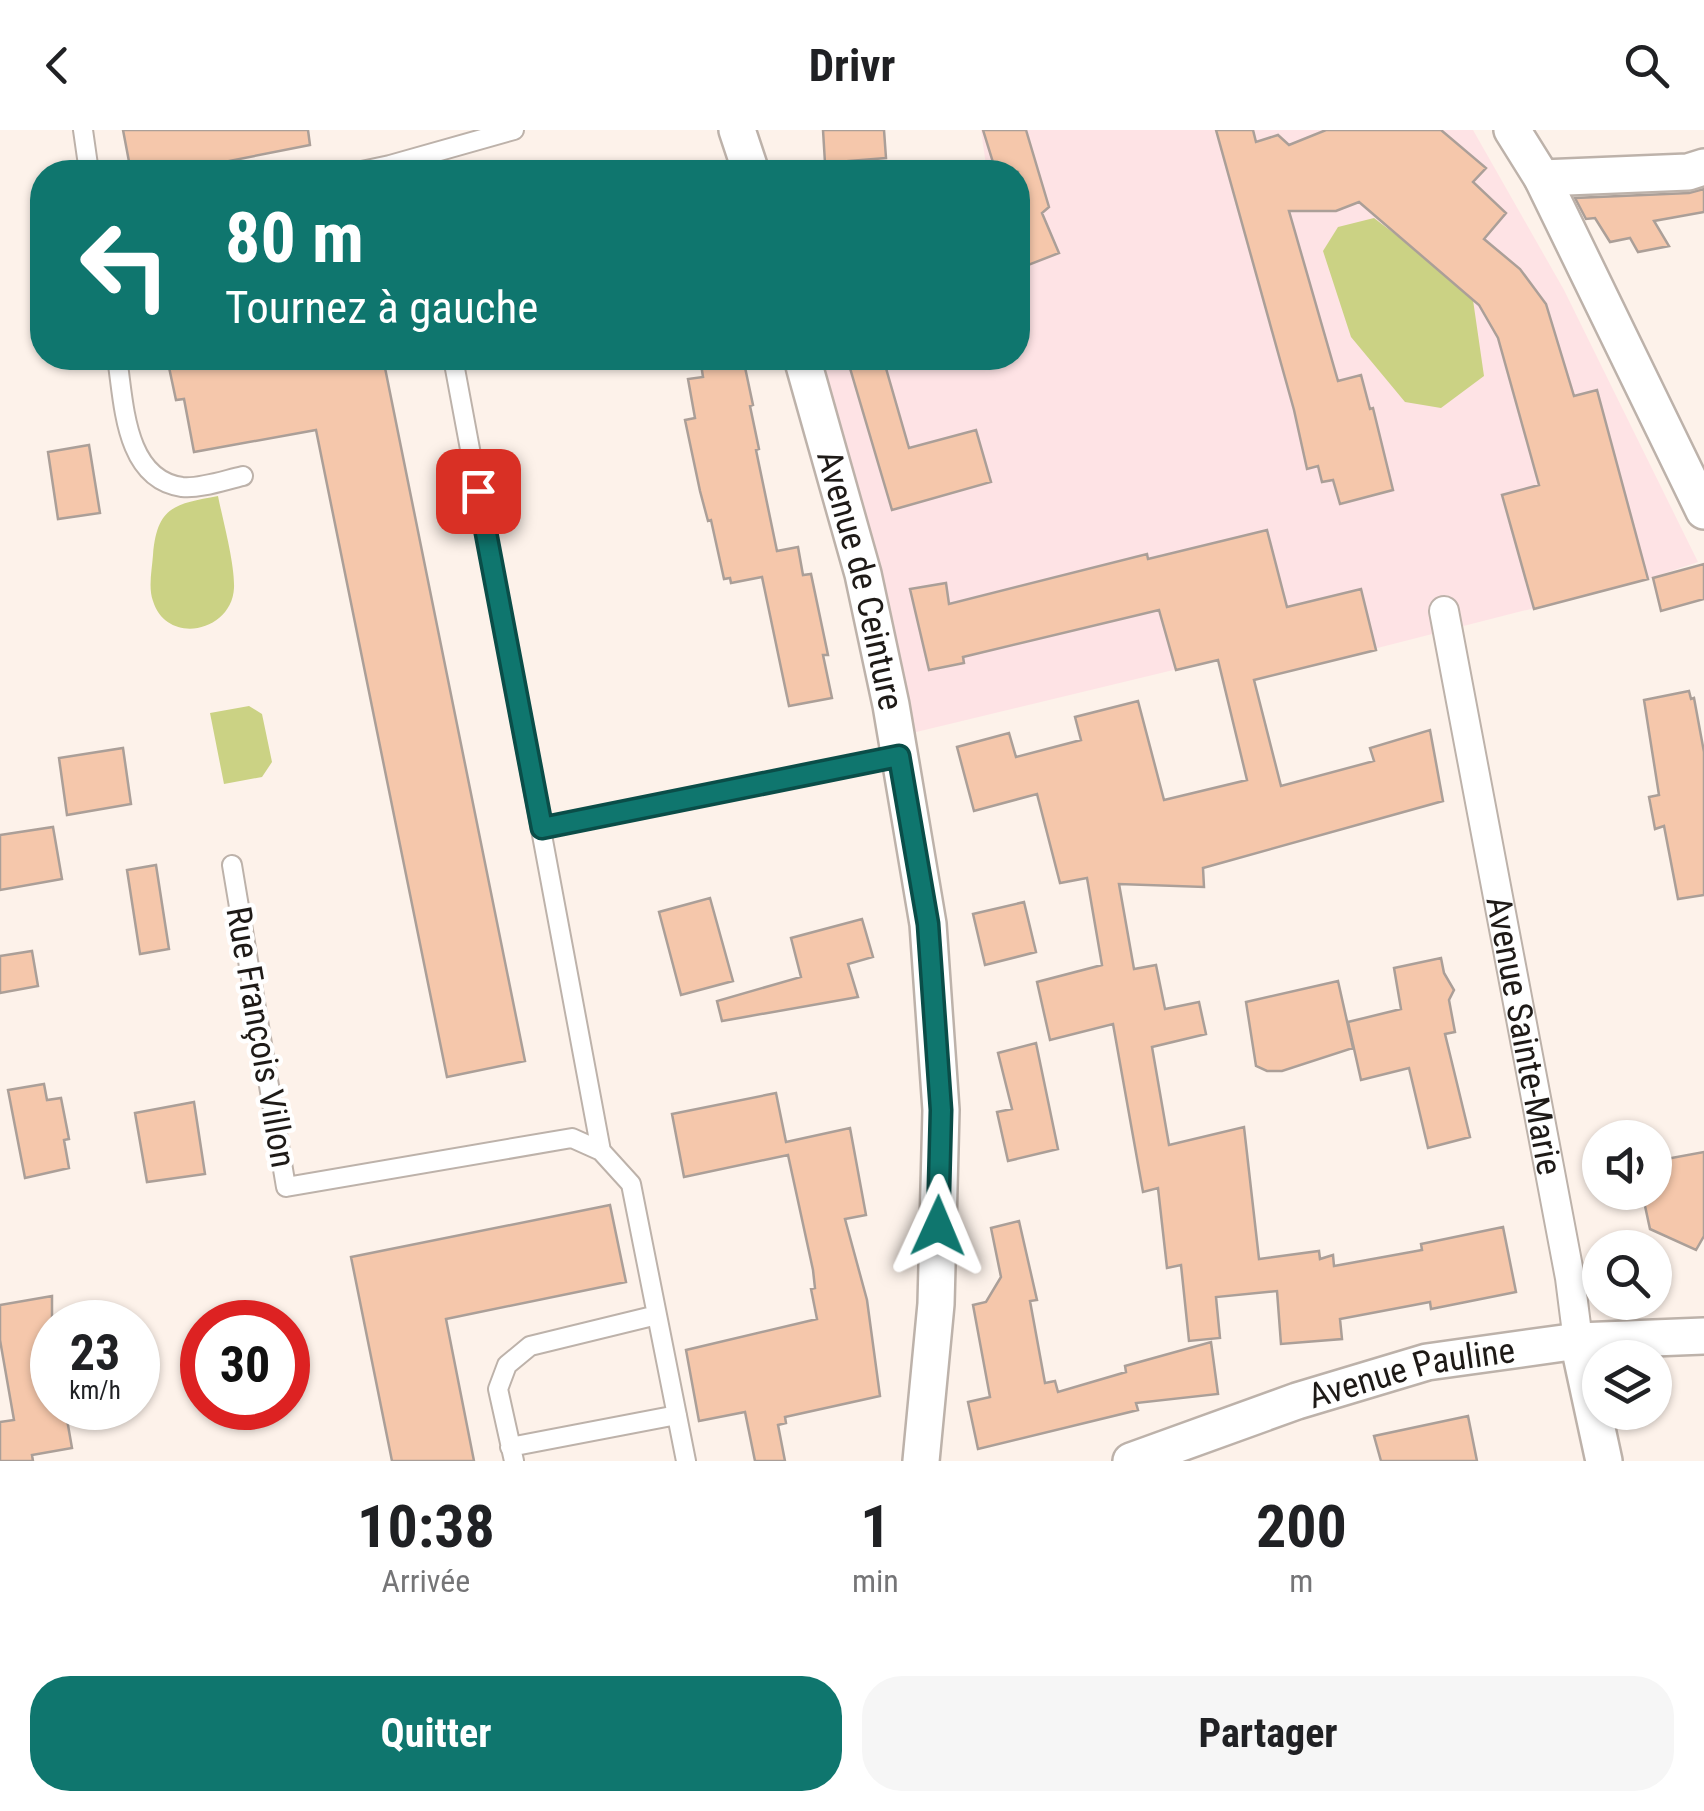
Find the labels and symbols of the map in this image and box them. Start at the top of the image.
street label: Avenue de Ceinture [808,446,912,714]
pin [436,449,521,534]
street label: Avenue Sainte-Marie [1477,893,1570,1178]
street label: Rue François Villon [217,904,304,1171]
position arrow [886,1174,990,1278]
speed limit sign: 30 [180,1300,310,1430]
street label: Avenue Pauline [1304,1330,1517,1417]

